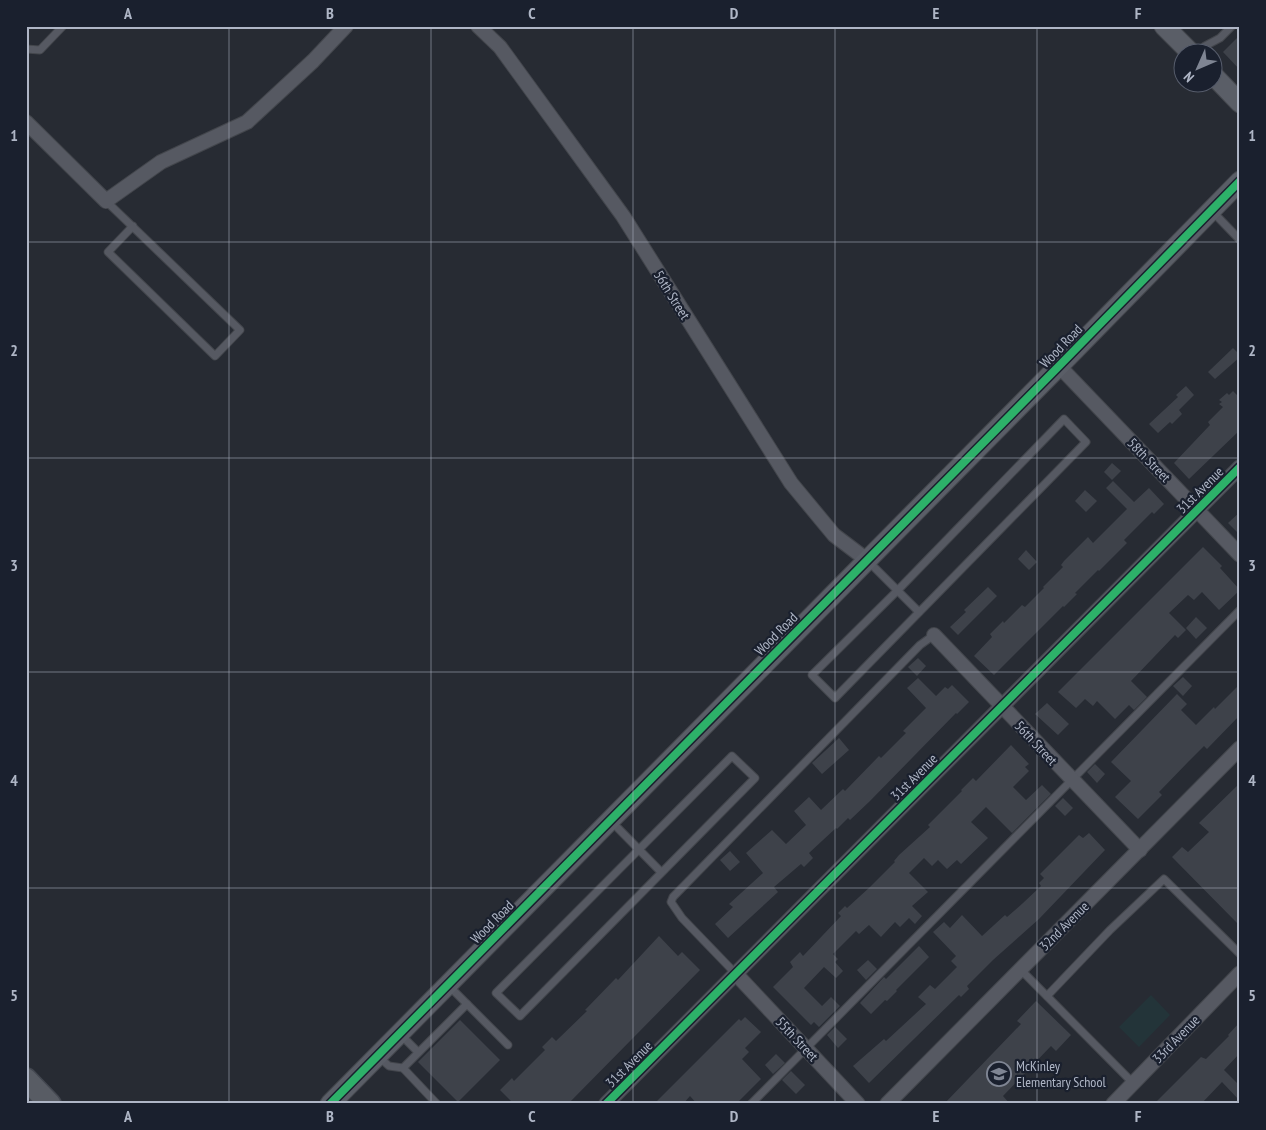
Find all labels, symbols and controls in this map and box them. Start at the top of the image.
text: A [123,3,133,23]
text: B [326,3,334,23]
text: C [528,3,536,23]
text: D [730,3,739,23]
text: E [933,3,940,23]
text: F [1135,3,1142,23]
north arrow [1174,42,1224,92]
text: N [1180,68,1198,86]
text: 1 [10,125,18,145]
text: 1 [1248,125,1256,145]
street label: 56th Street [650,267,694,323]
street label: Wood Road [1036,320,1086,372]
text: 2 [10,340,18,360]
text: 2 [1248,340,1256,360]
street label: 58th Street [1124,434,1175,486]
street label: 31st Avenue [1173,463,1227,517]
text: 3 [10,555,18,575]
text: 3 [1248,555,1256,575]
street label: Wood Road [751,609,801,659]
street label: 56th Street [1011,717,1061,769]
street label: 31st Avenue [887,750,941,804]
text: 4 [10,770,18,790]
text: 4 [1248,770,1256,790]
street label: Wood Road [467,897,517,947]
street label: 32nd Avenue [1035,897,1093,955]
text: 5 [10,985,18,1005]
text: 5 [1248,985,1256,1005]
street label: 33rd Avenue [1149,1011,1204,1067]
street label: 55th Street [772,1013,822,1065]
street label: 31st Avenue [602,1037,656,1091]
place label: McKinley Elementary School [1016,1057,1106,1091]
school or university icon: McKinley Elementary School [986,1061,1012,1087]
text: A [123,1106,133,1126]
text: B [326,1106,334,1126]
text: C [528,1106,536,1126]
text: D [730,1106,739,1126]
text: E [933,1106,940,1126]
text: F [1135,1106,1142,1126]

